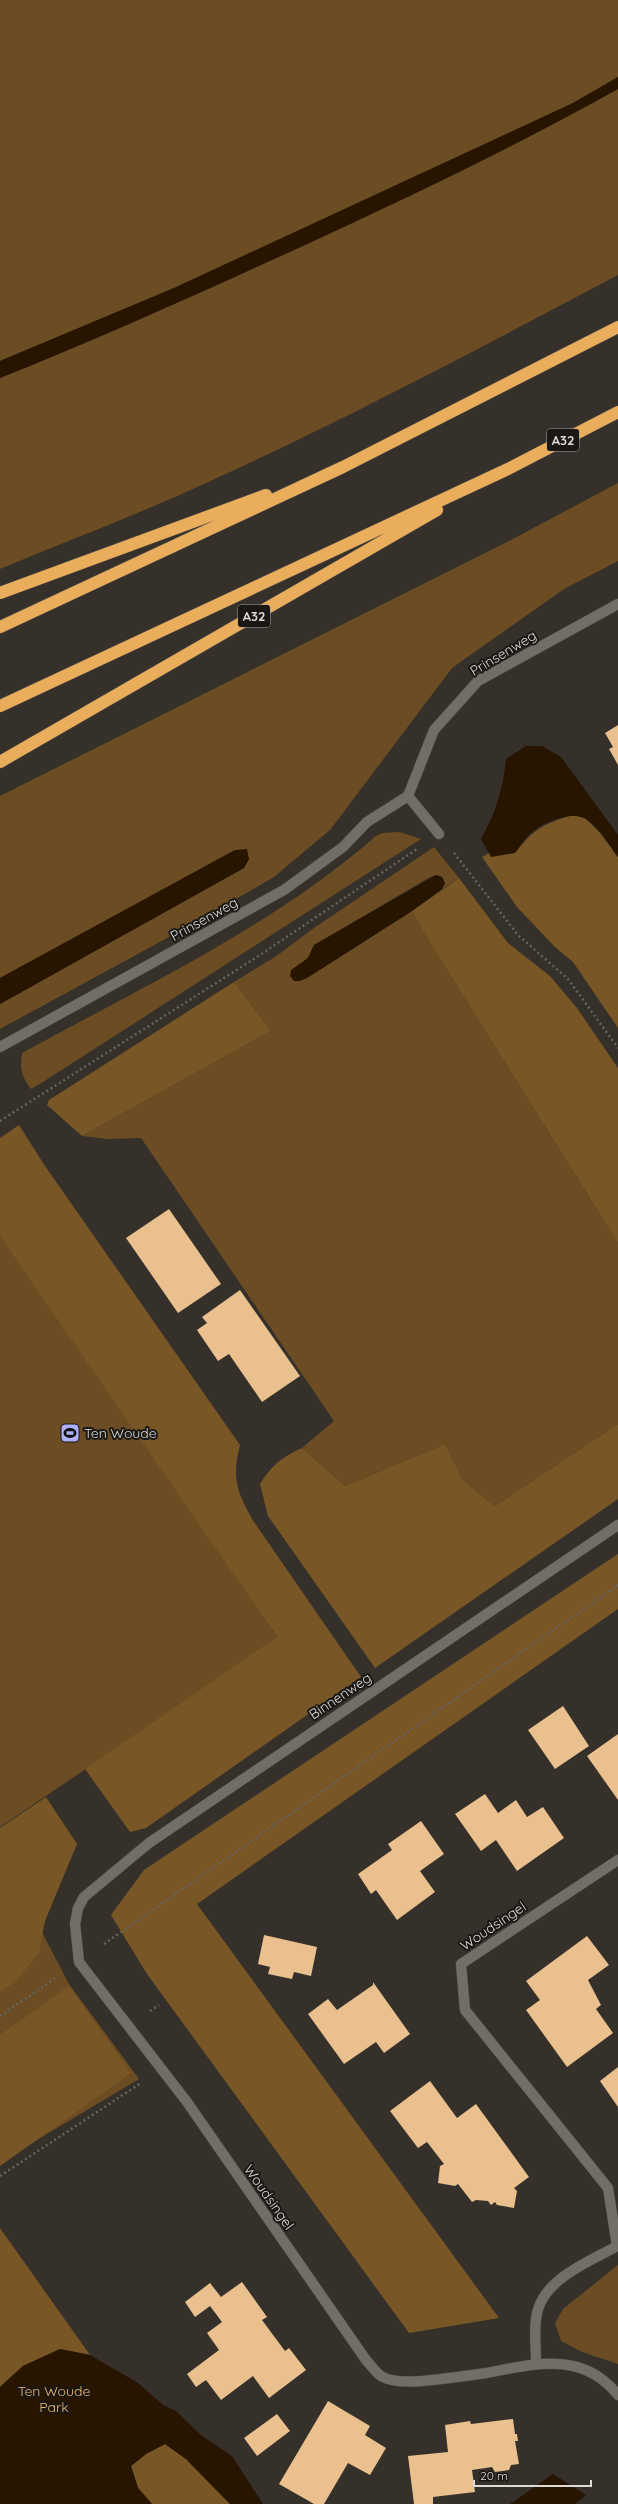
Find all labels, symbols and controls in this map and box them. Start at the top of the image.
road number: A32 [547,429,579,451]
road number: A32 [238,605,270,627]
street label: Prinsenweg [466,626,540,680]
street label: Prinsenweg [167,893,241,945]
sports icon: Ten Woude [59,1422,81,1444]
place label: Ten Woude [84,1424,157,1442]
street label: Binnenweg [305,1669,375,1723]
street label: Woudsingel [457,1897,529,1955]
street label: Woudsingel [240,2161,298,2233]
park label: Ten Woude Park [18,2382,90,2416]
scale bar [474,2462,591,2488]
text: 20 m [480,2468,508,2483]

